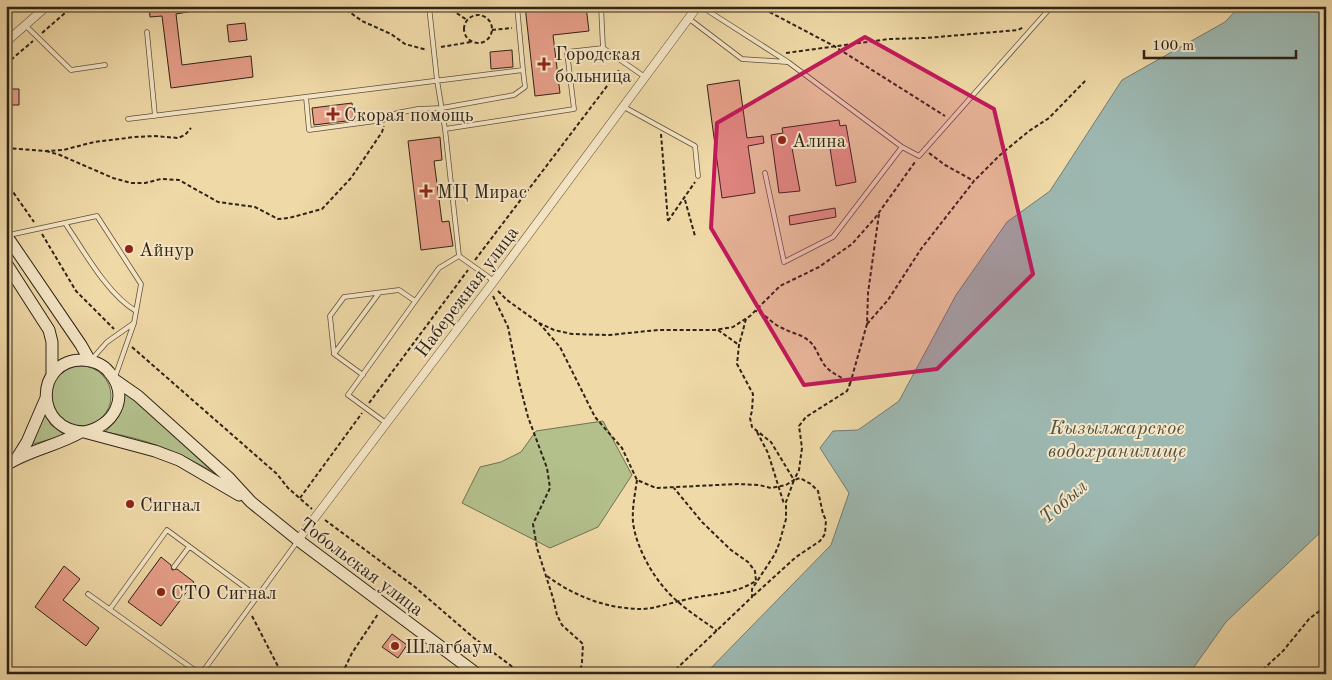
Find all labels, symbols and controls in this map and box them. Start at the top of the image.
scale bar [1144,28,1297,60]
text: 100 m [1152,39,1194,54]
place label: Городская больница [555,46,641,87]
marker: Городская больница [537,57,551,71]
marker: Скорая помощь [326,107,340,121]
place label: Скорая помощь [344,107,474,126]
place label: Алина [792,133,847,152]
marker: Алина [776,134,788,146]
marker: МЦ Мирас [419,184,433,198]
place label: МЦ Мирас [437,184,527,203]
street label: Набережная улица [413,223,524,361]
place label: Айнур [139,242,194,261]
marker: Айнур [123,243,135,255]
water label: Кызылжарское водохранилище [1048,419,1186,462]
water label: Тобыл [1036,476,1092,529]
place label: Сигнал [140,497,201,516]
marker: Сигнал [124,498,136,510]
street label: Тобольская улица [295,515,427,621]
place label: СТО Сигнал [171,585,277,604]
marker: СТО Сигнал [155,586,167,598]
place label: Шлагбаум [405,639,493,658]
marker: Шлагбаум [389,640,401,652]

